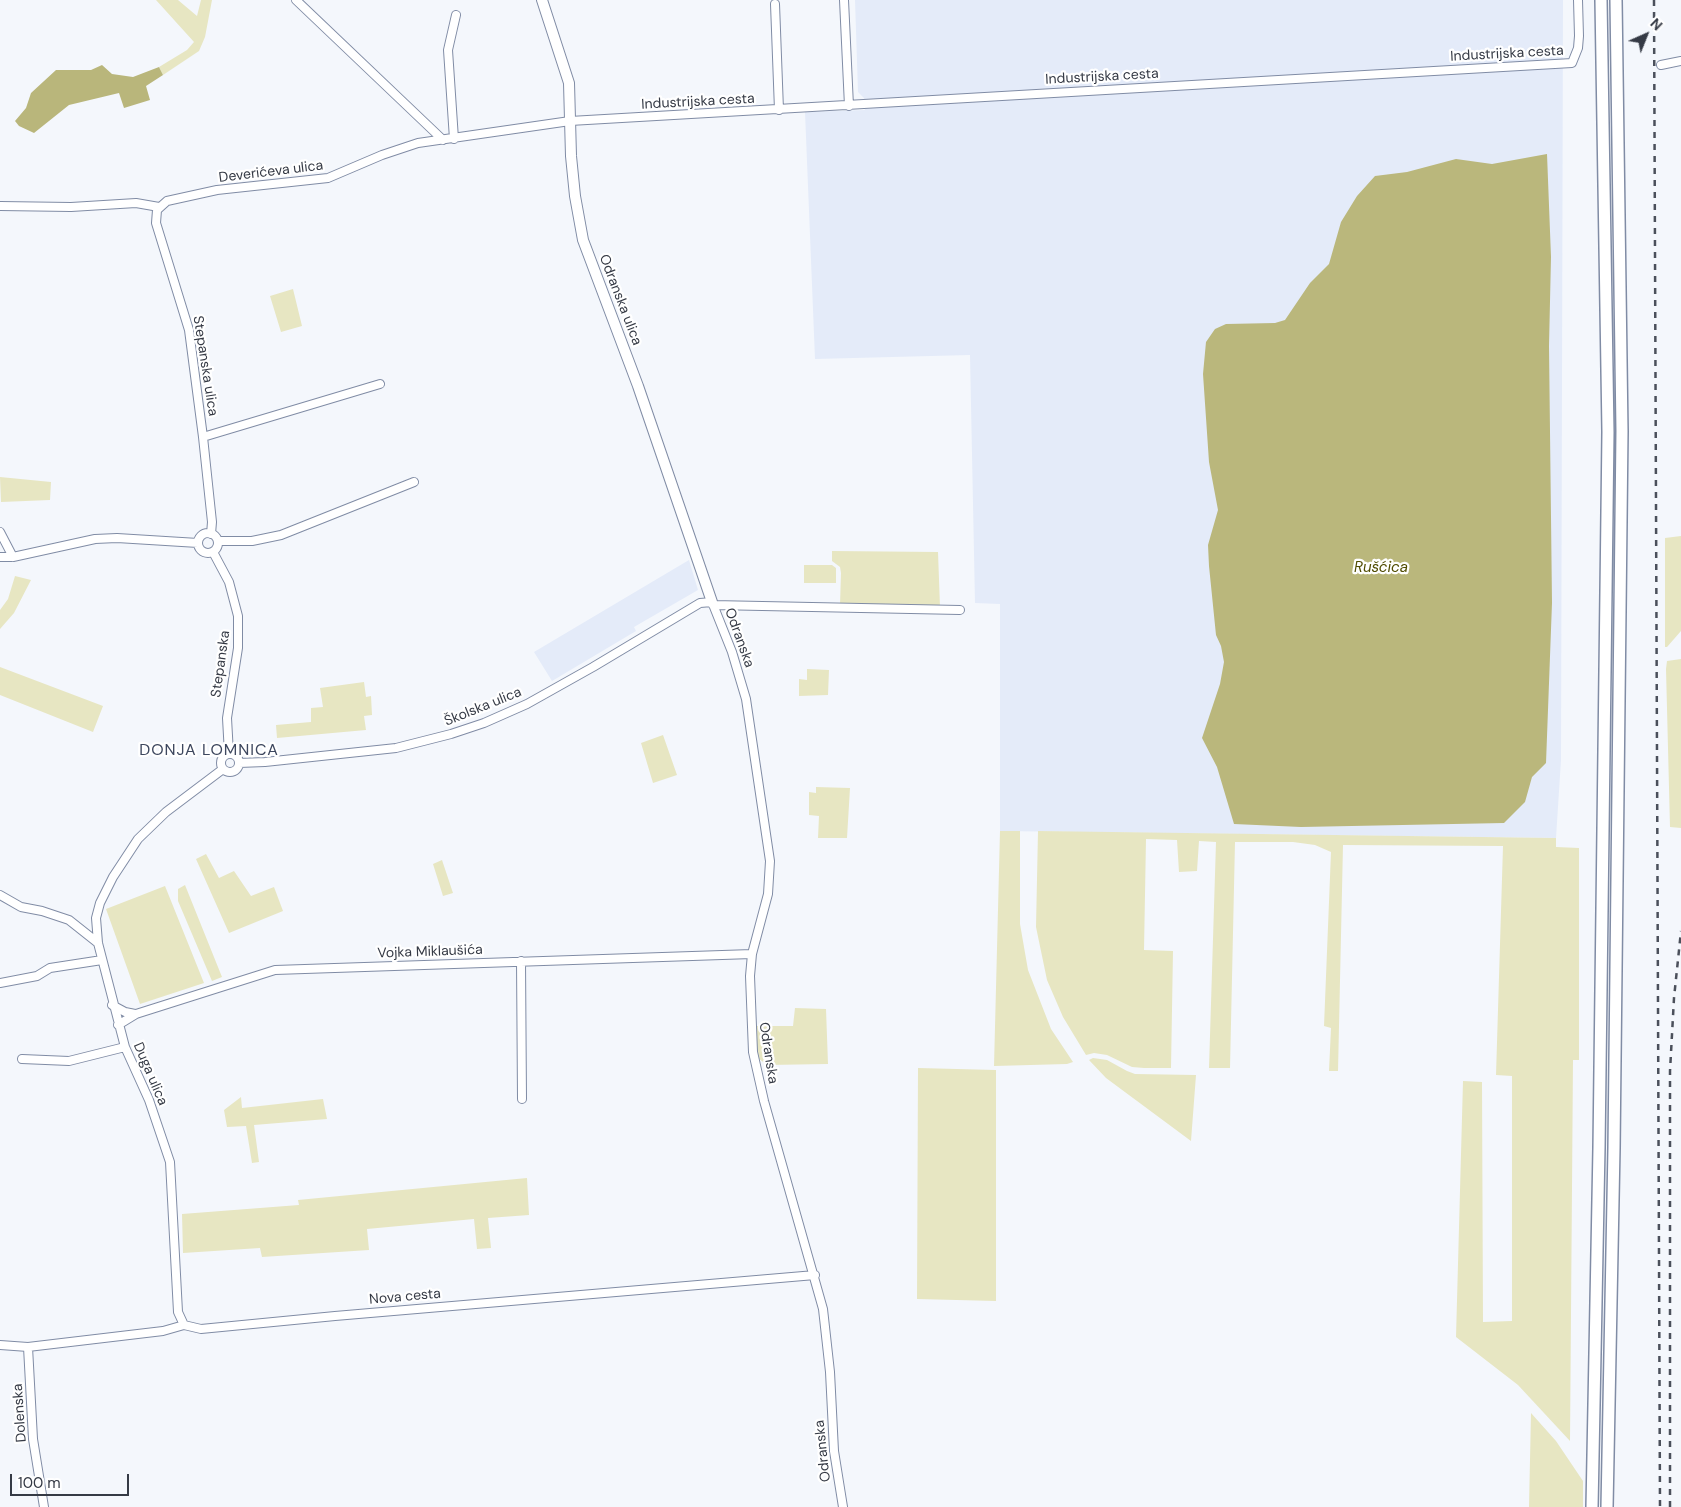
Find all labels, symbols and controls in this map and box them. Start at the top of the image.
north arrow [1621,10,1671,60]
text: N [1646,14,1666,34]
street label: Industrijska cesta [1450,43,1564,65]
street label: Industrijska cesta [1045,66,1159,88]
street label: Industrijska cesta [641,91,755,113]
street label: Deverićeva ulica [218,157,324,187]
street label: Odranska ulica [595,252,645,348]
street label: Stepanska ulica [189,315,221,417]
water label: Rušćica [1354,559,1408,577]
street label: Odranska [720,606,758,670]
street label: Stepanska [208,629,234,699]
street label: Školska ulica [442,684,524,730]
district label: DONJA LOMNICA [138,741,280,761]
street label: Vojka Miklaušića [377,942,483,962]
street label: Odranska [755,1021,781,1085]
street label: Duga ulica [129,1040,171,1108]
street label: Nova cesta [369,1286,441,1308]
street label: Dolenska [10,1383,30,1443]
street label: Odranska [811,1419,835,1483]
scale bar [12,1464,131,1496]
text: 100 m [18,1473,61,1493]

